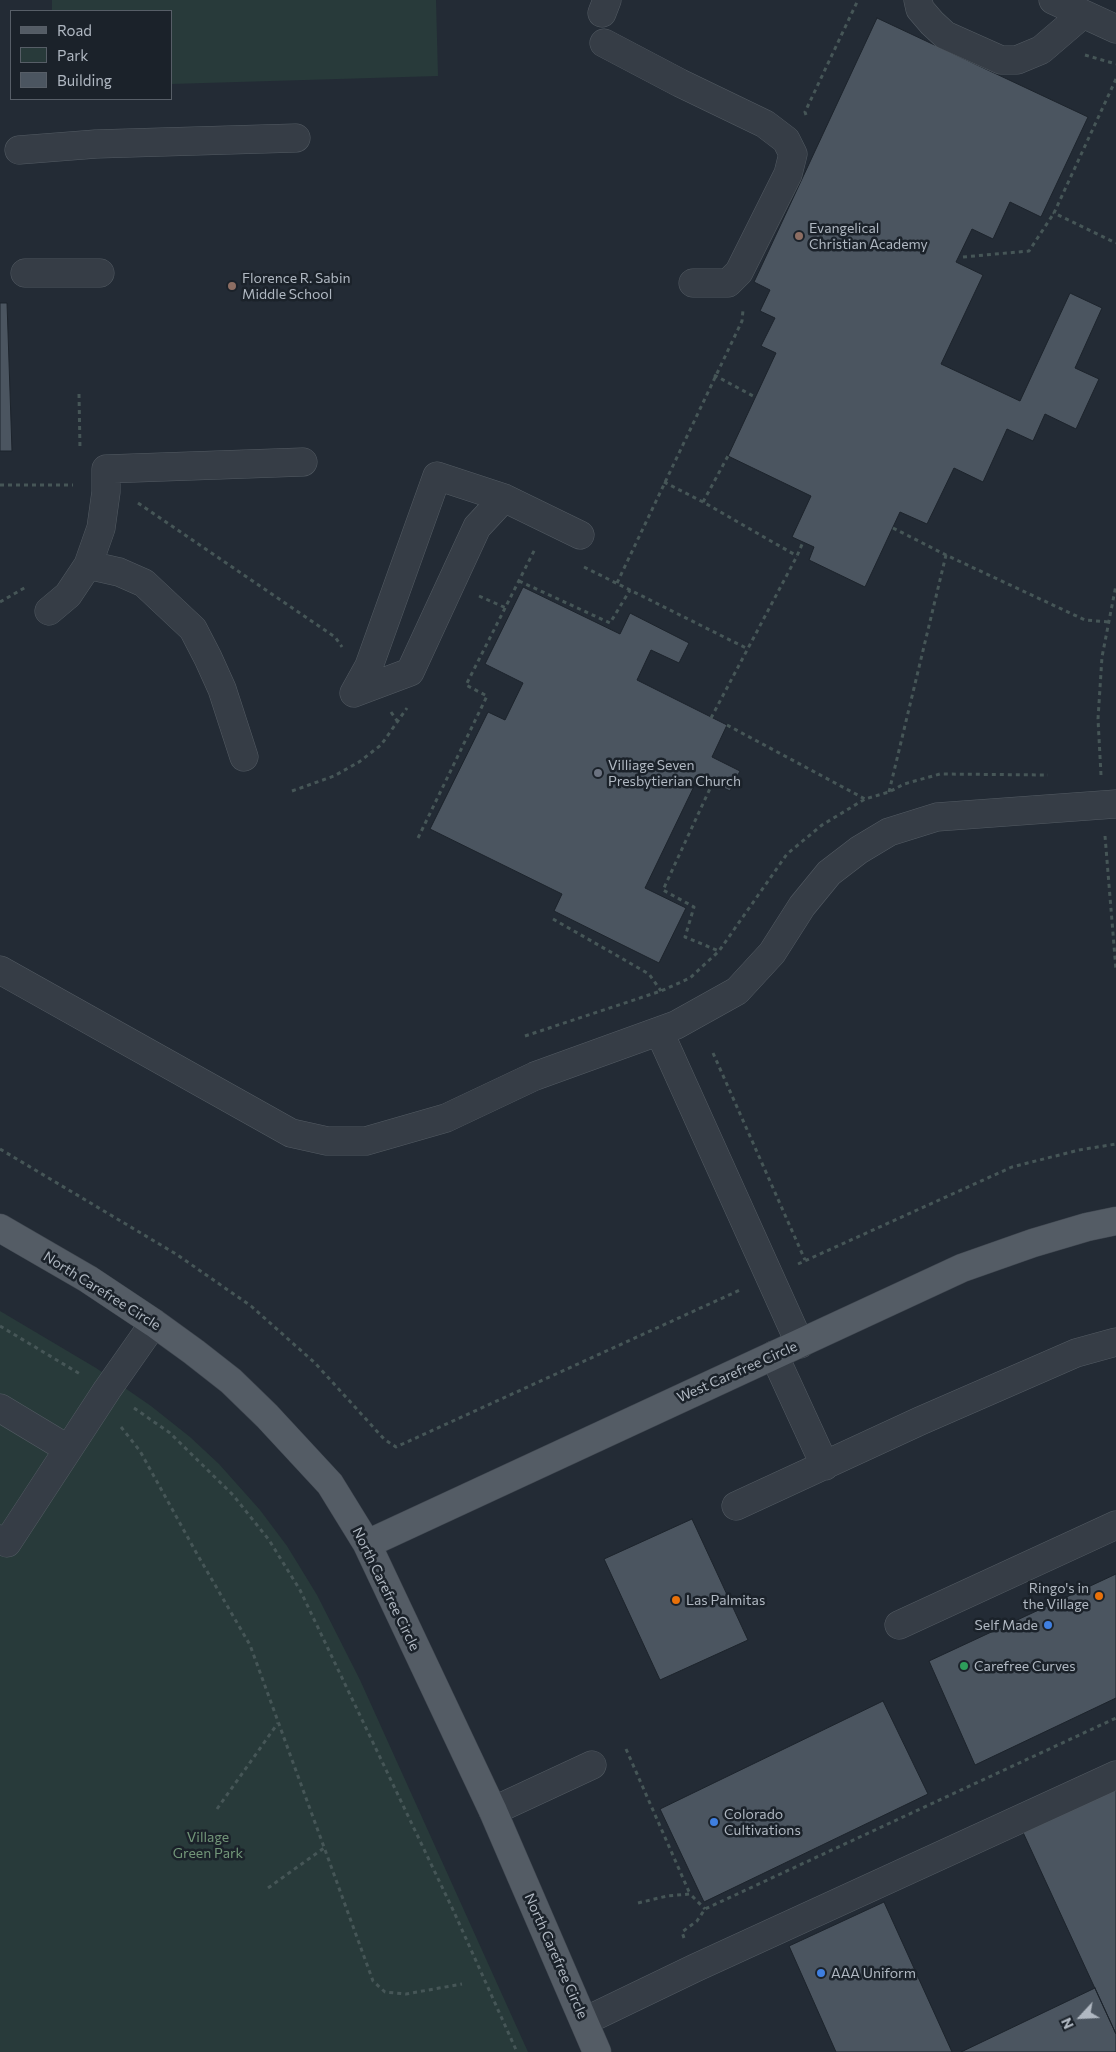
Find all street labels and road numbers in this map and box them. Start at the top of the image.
street label: North Carefree Circle [40,1248,164,1334]
street label: West Carefree Circle [674,1338,800,1406]
street label: North Carefree Circle [349,1525,423,1653]
street label: North Carefree Circle [521,1891,591,2021]

